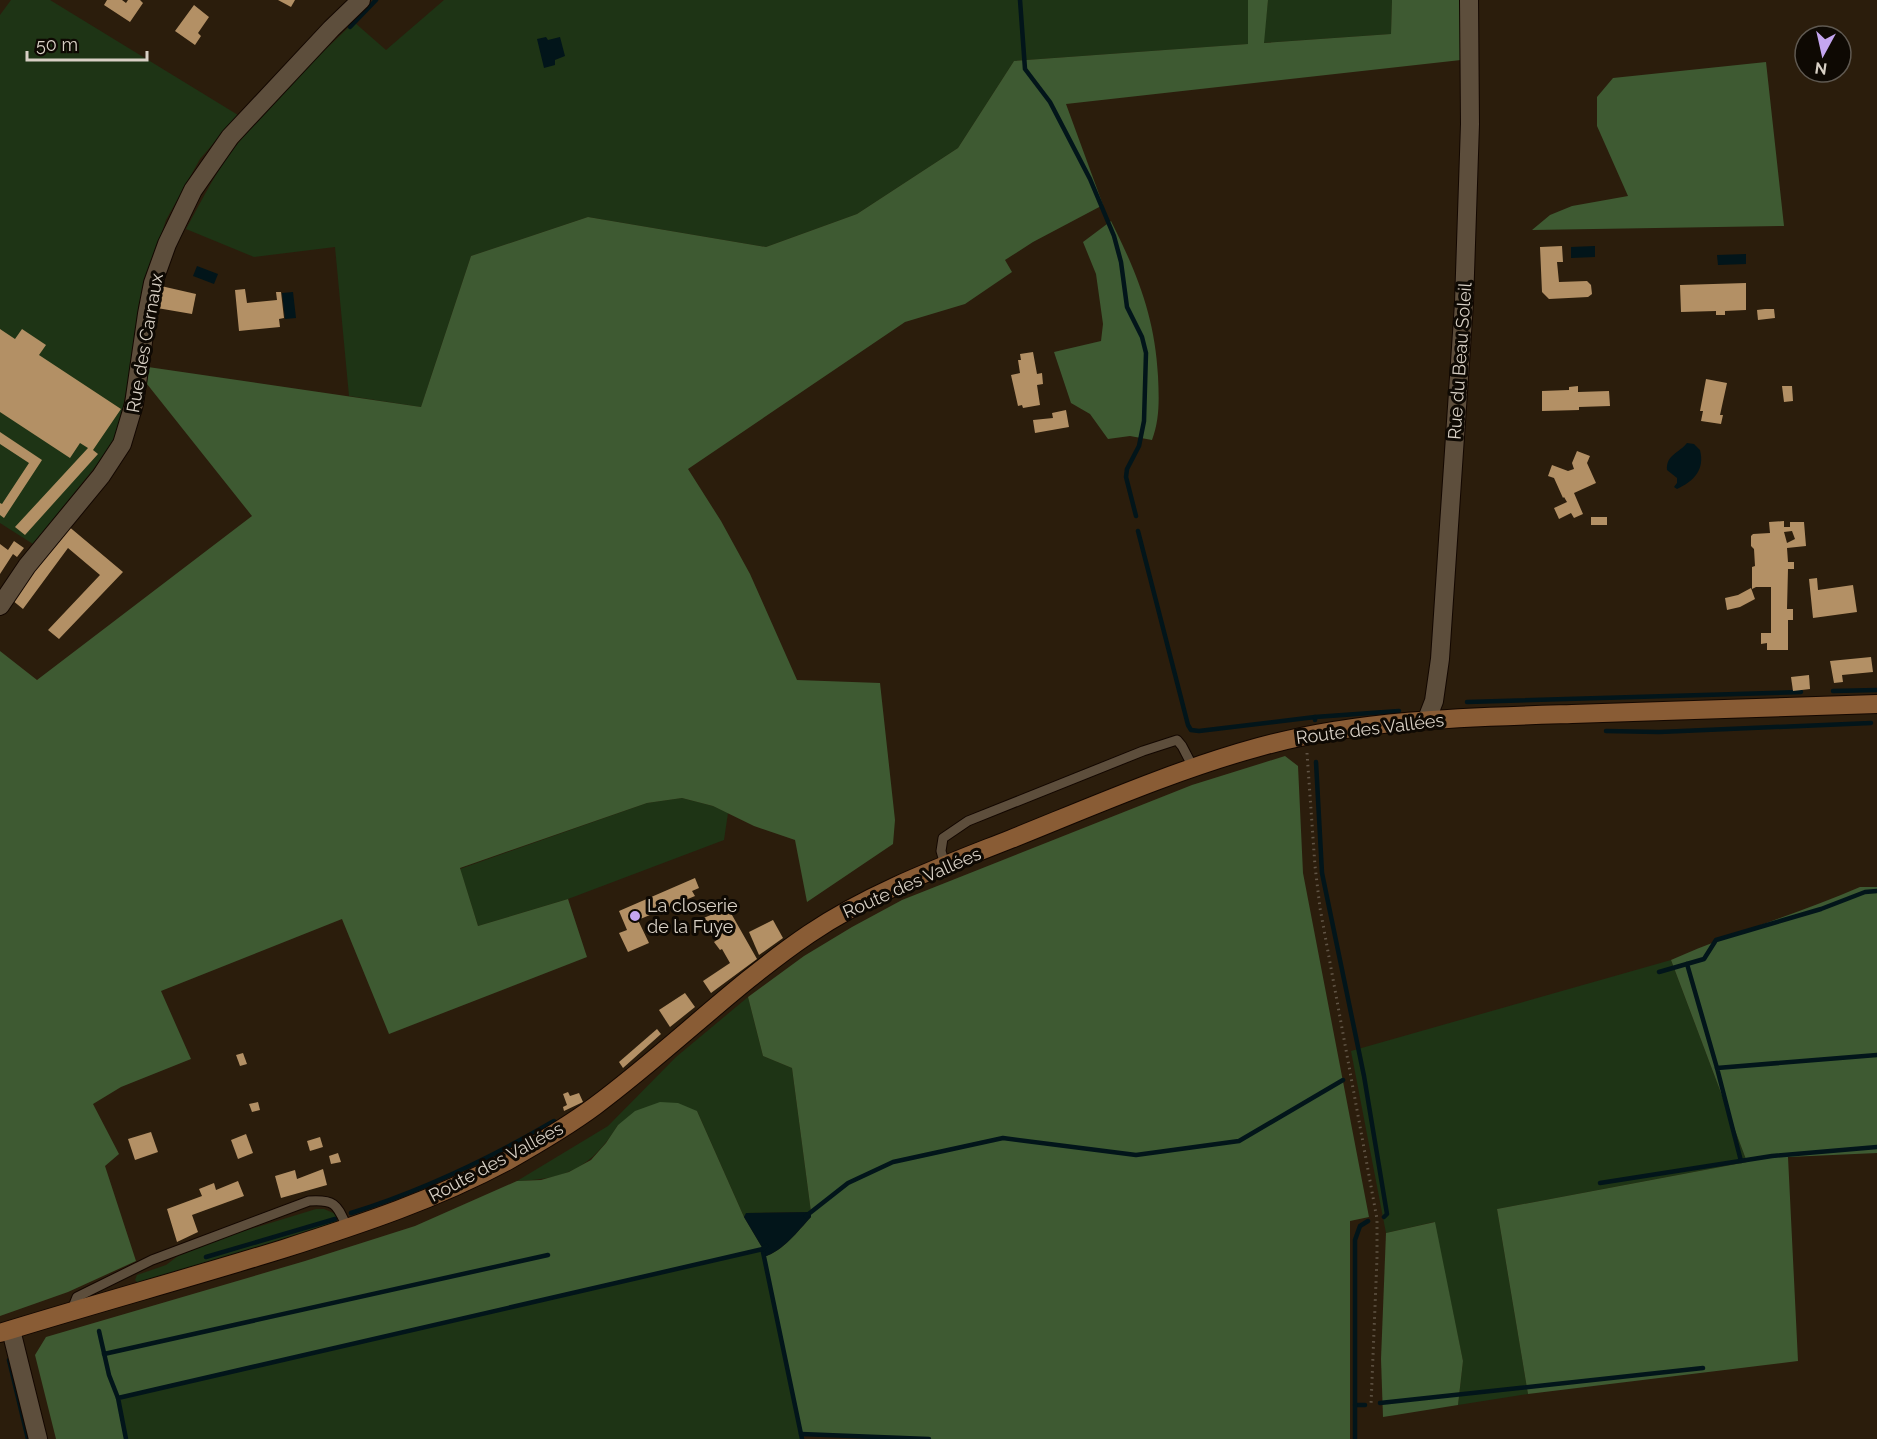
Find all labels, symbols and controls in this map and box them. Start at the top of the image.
scale bar [27,24,147,62]
north arrow [1793,24,1853,84]
text: 50 m [36,34,78,55]
text: N [1814,58,1828,79]
street label: Rue des Carnaux [122,272,167,414]
street label: Rue du Beau Soleil [1444,282,1475,440]
street label: Route des Vallées [1295,709,1445,748]
street label: Route des Vallées [839,843,984,922]
place label: La closerie de la Fuye [647,895,738,937]
marker: La closerie de la Fuye [628,909,642,923]
street label: Route des Vallées [425,1117,567,1206]

